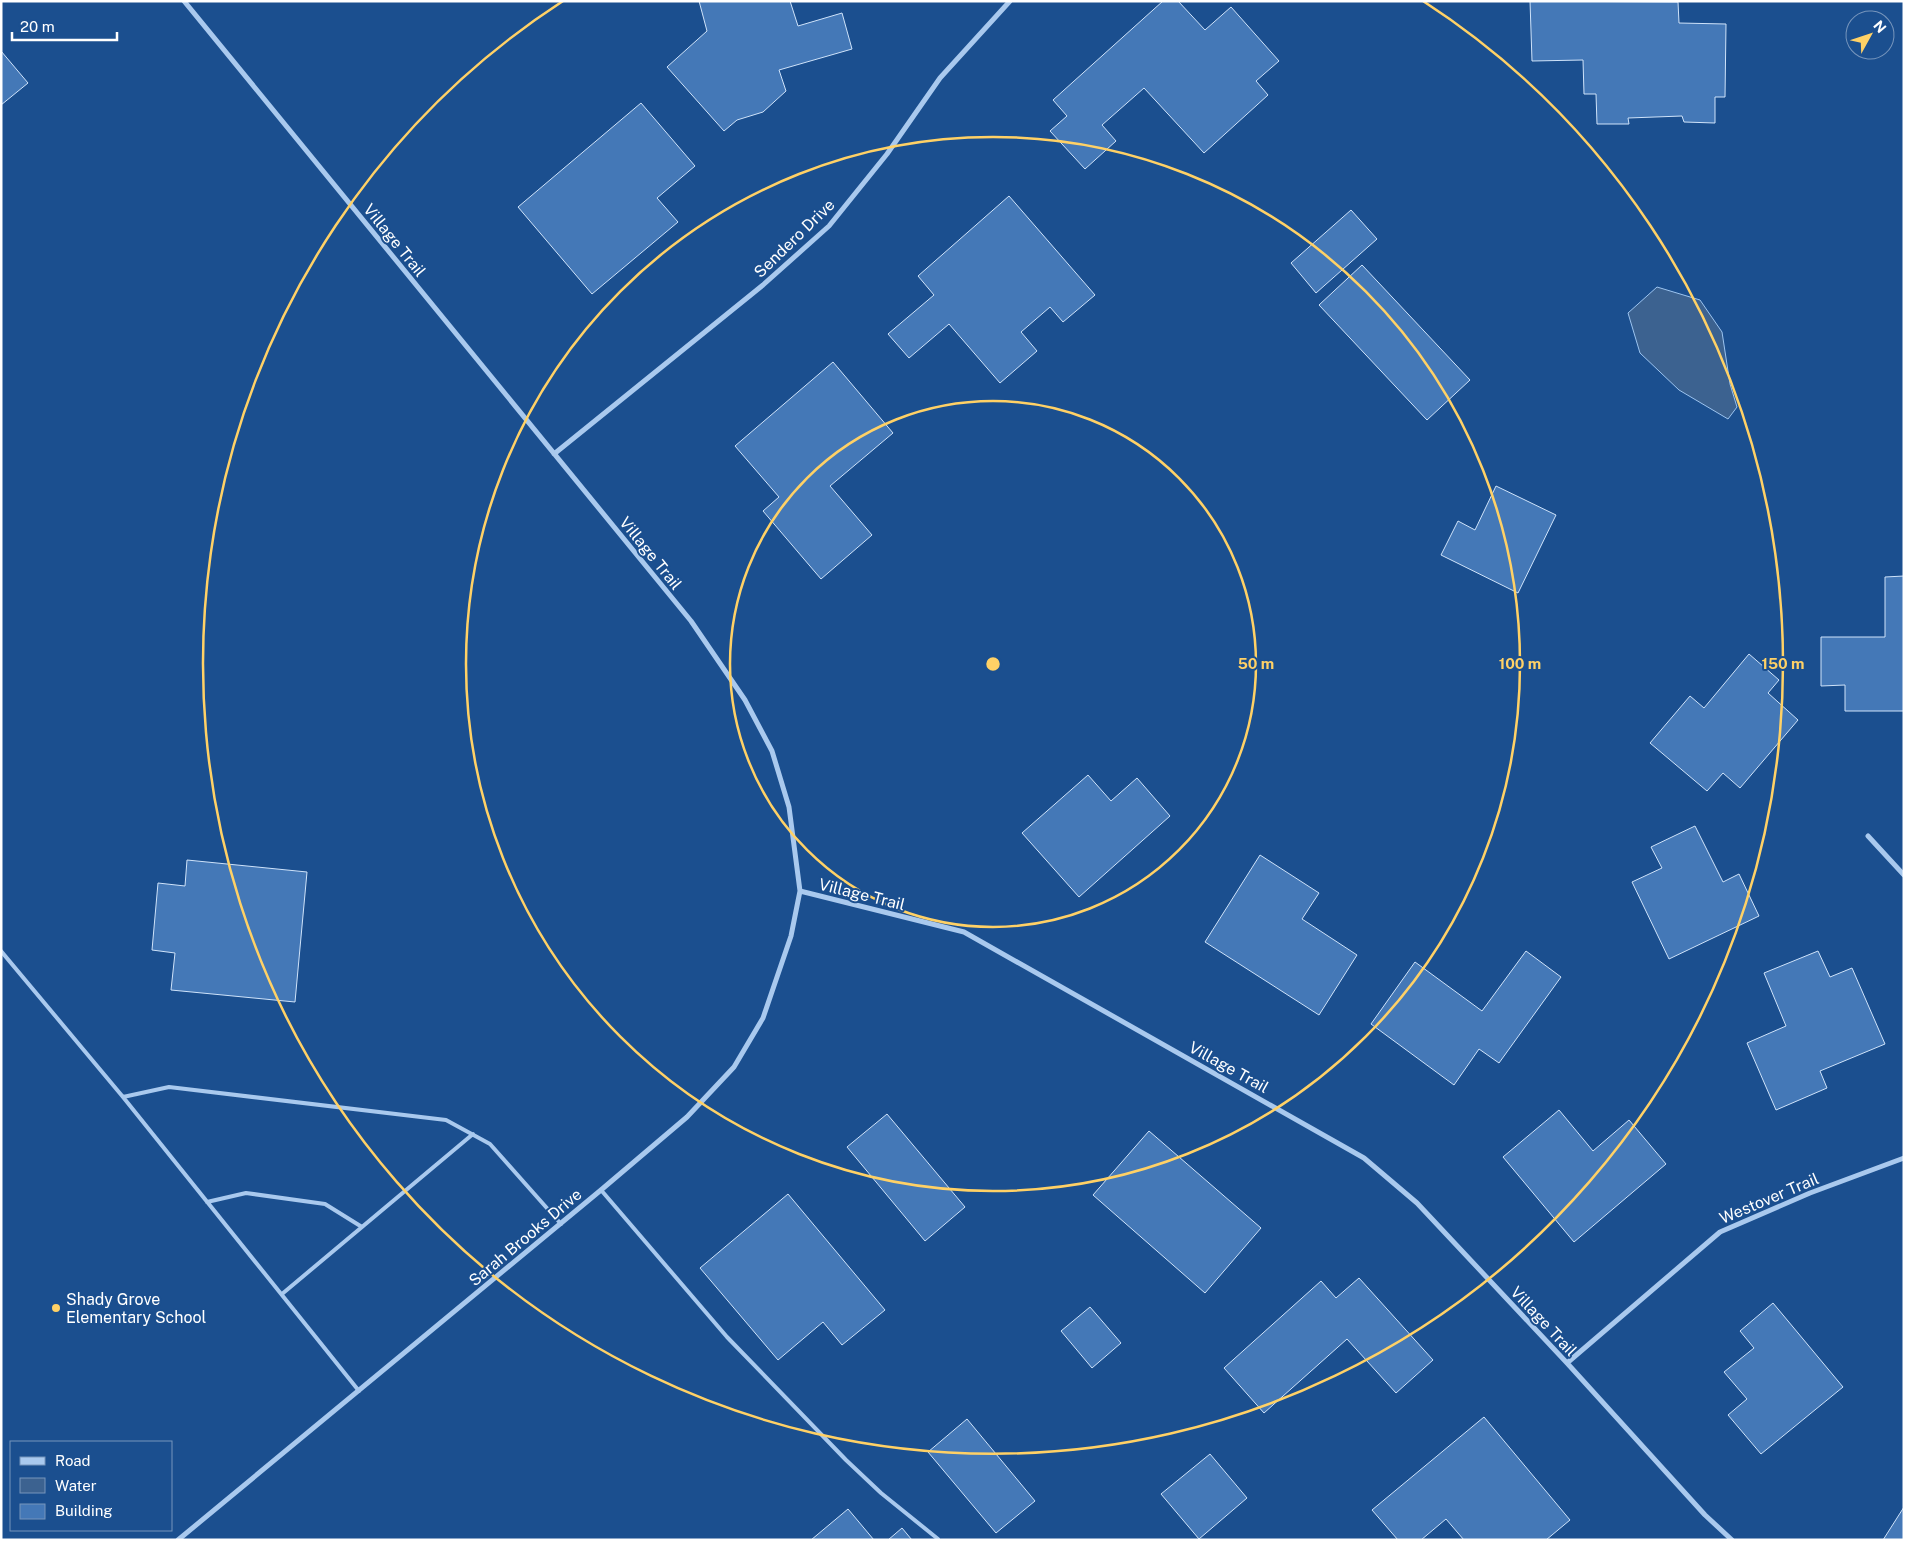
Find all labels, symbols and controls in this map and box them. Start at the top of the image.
scale bar [12,10,118,42]
north arrow [1845,10,1895,60]
text: N [1870,17,1890,36]
text: 20 m [20,18,55,35]
street label: Sendero Drive [750,195,839,282]
street label: Village Trail [359,200,430,281]
street label: Village Trail [615,513,686,594]
centre of rings [984,655,1002,673]
text: 50 m [1238,655,1274,672]
text: 100 m [1499,655,1541,672]
text: 150 m [1761,655,1805,672]
street label: Village Trail [817,875,907,914]
street label: Village Trail [1186,1038,1272,1097]
street label: Westover Trail [1717,1169,1822,1228]
street label: Sarah Brooks Drive [465,1185,586,1290]
street label: Village Trail [1507,1283,1581,1360]
place label: Shady Grove Elementary School [66,1290,207,1327]
marker: Shady Grove Elementary School [50,1302,62,1314]
legend [10,1441,172,1531]
text: Road [55,1452,91,1469]
text: Water [55,1477,97,1494]
text: Building [55,1502,113,1519]

